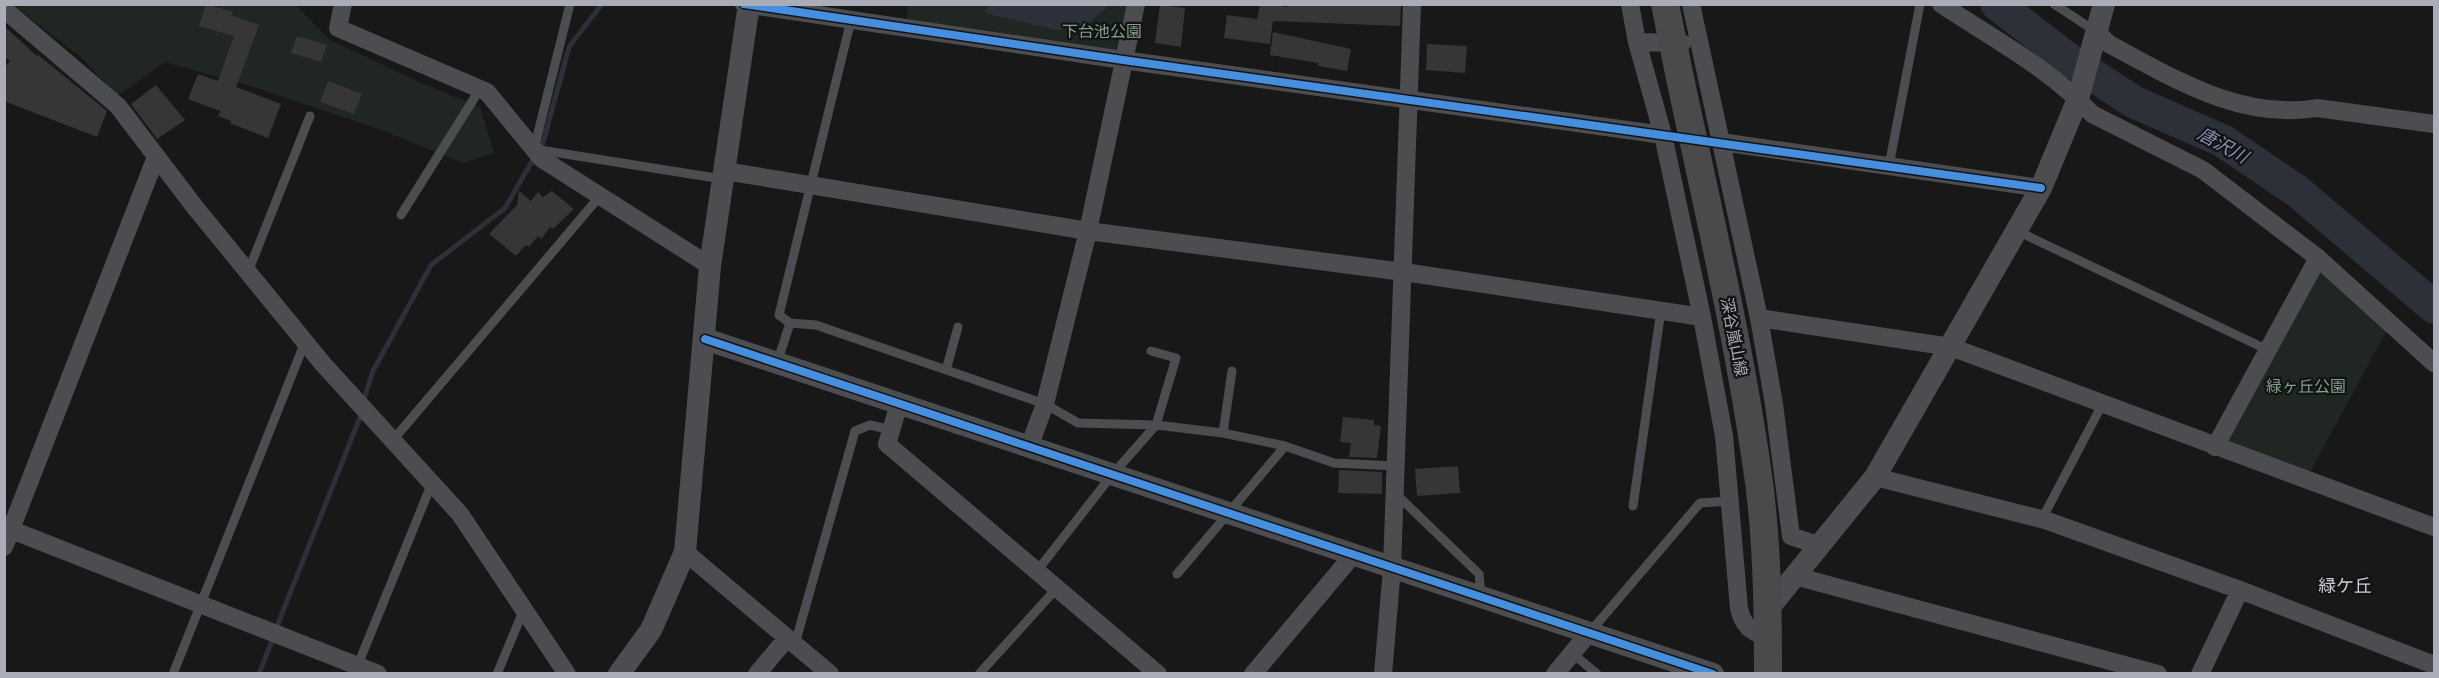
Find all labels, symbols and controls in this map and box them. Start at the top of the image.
park label: 下台池公園 [1062,20,1142,43]
water label: 唐沢川 [2193,121,2254,170]
street label: 深谷嵐山線 [1715,296,1753,378]
park label: 緑ヶ丘公園 [2266,375,2346,398]
district label: 緑ケ丘 [2318,573,2372,598]

